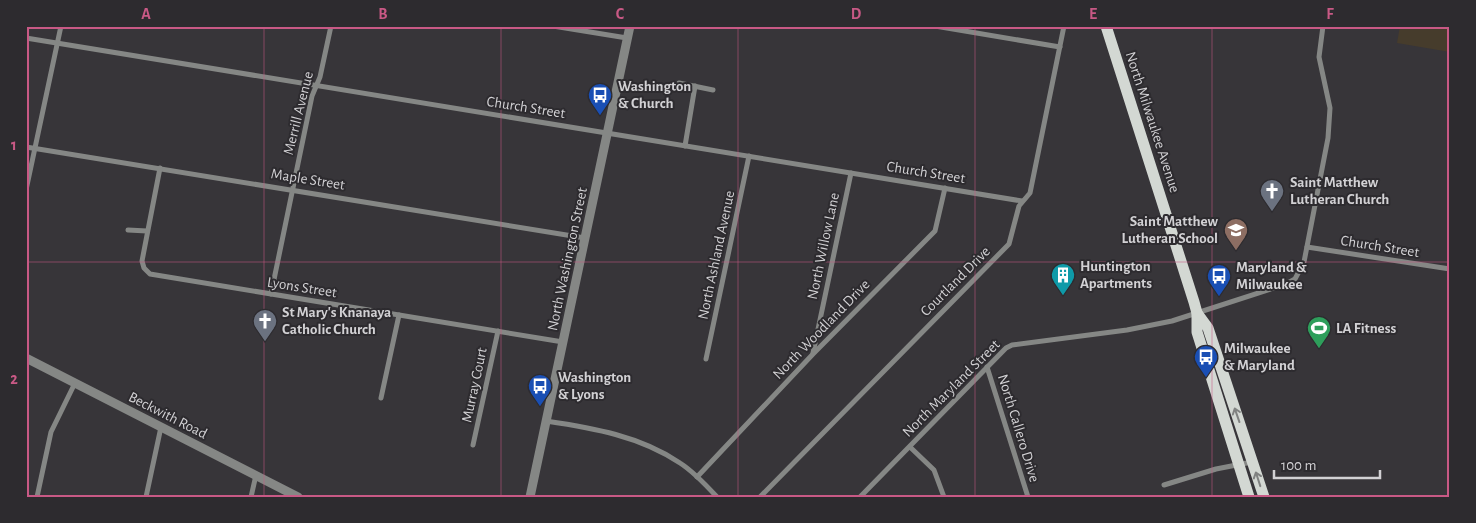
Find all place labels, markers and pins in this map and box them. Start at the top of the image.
place label: Washington & Church [618,79,691,111]
bus stop icon: Washington & Church [587,82,613,116]
place label: Saint Matthew Lutheran Church [1290,175,1389,207]
church icon: Saint Matthew Lutheran Church [1259,178,1285,212]
place label: Saint Matthew Lutheran School [1121,214,1219,246]
school or university icon: Saint Matthew Lutheran School [1223,217,1249,251]
place label: Huntington Apartments [1080,259,1152,291]
place label: Maryland & Milwaukee [1236,260,1307,292]
building icon: Huntington Apartments [1050,262,1076,296]
bus stop icon: Maryland & Milwaukee [1206,263,1232,297]
place label: St Mary's Knanaya Catholic Church [282,305,391,337]
church icon: St Mary's Knanaya Catholic Church [252,308,278,342]
sports icon: LA Fitness [1306,315,1332,349]
place label: LA Fitness [1336,321,1396,336]
place label: Milwaukee & Maryland [1224,341,1295,373]
bus stop icon: Milwaukee & Maryland [1193,344,1219,378]
place label: Washington & Lyons [558,370,631,402]
bus stop icon: Washington & Lyons [527,373,553,407]

